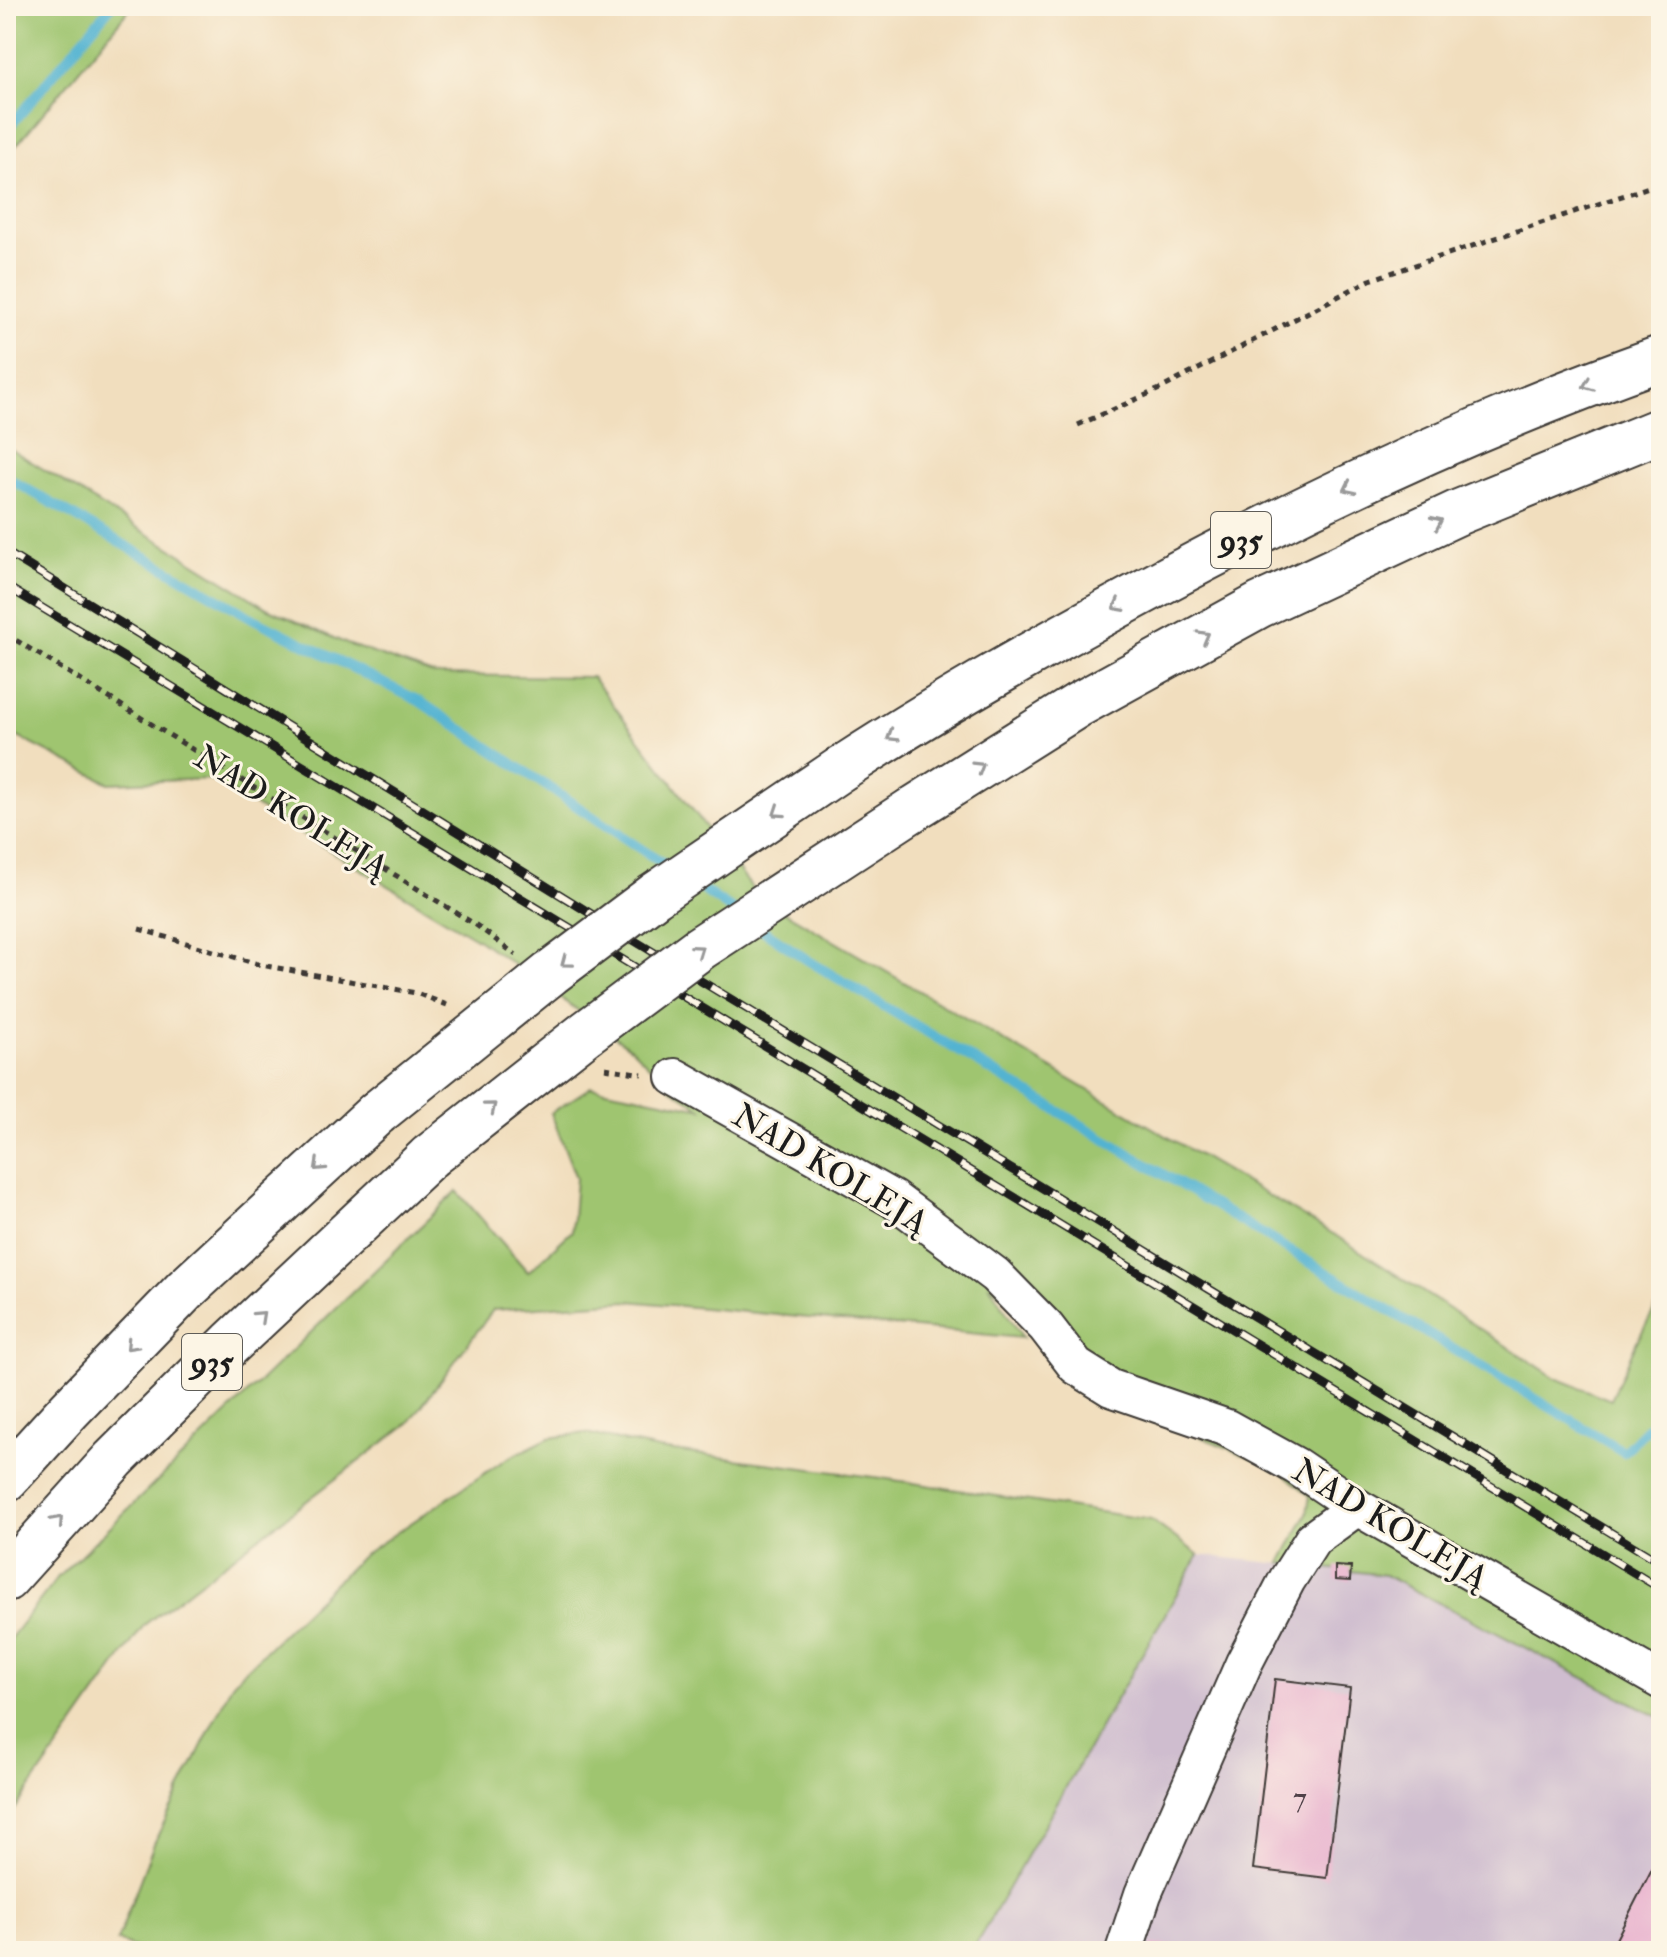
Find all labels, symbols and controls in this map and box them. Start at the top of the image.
one-way arrow [1582,375,1596,391]
one-way arrow [1343,478,1358,494]
road number: 935 [1211,512,1271,568]
one-way arrow [1429,516,1443,532]
one-way arrow [1111,596,1126,611]
one-way arrow [1195,630,1209,646]
one-way arrow [886,726,901,741]
street label: NAD KOLEJĄ [186,736,397,889]
one-way arrow [970,762,985,777]
one-way arrow [772,802,787,817]
one-way arrow [690,945,704,960]
one-way arrow [560,953,575,967]
street label: NAD KOLEJĄ [725,1094,936,1245]
one-way arrow [482,1103,497,1117]
one-way arrow [314,1156,328,1171]
one-way arrow [251,1310,265,1325]
road number: 935 [182,1334,242,1390]
one-way arrow [126,1336,141,1350]
street label: NAD KOLEJĄ [1285,1449,1496,1600]
one-way arrow [49,1516,63,1531]
house number: 7 [1293,1779,1307,1816]

